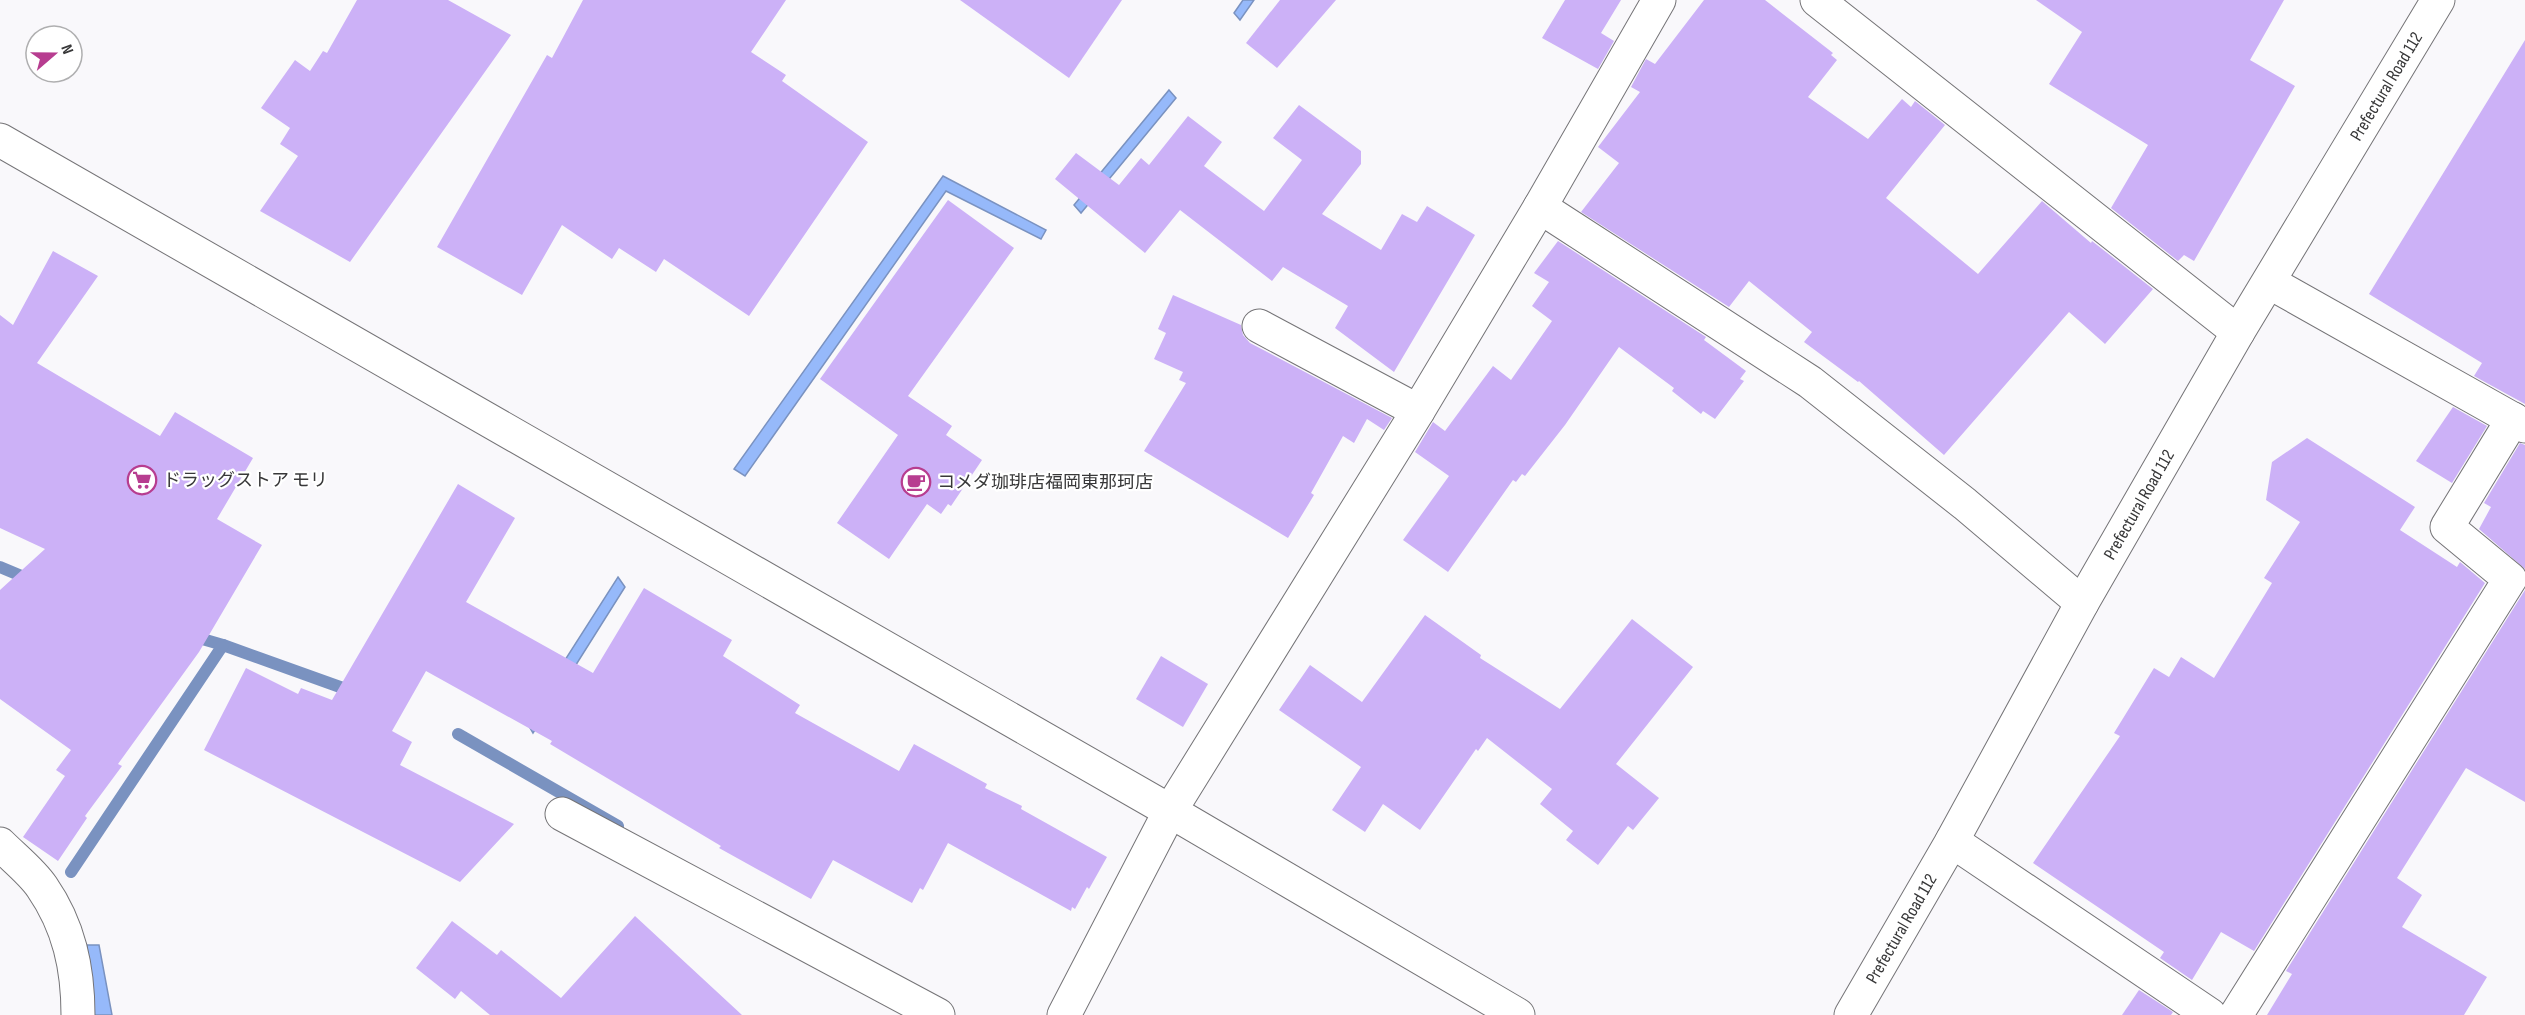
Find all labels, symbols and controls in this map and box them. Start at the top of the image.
north arrow [24,24,84,84]
street label: Prefectural Road 112 [2346,28,2427,145]
text: N [56,42,77,57]
street label: Prefectural Road 112 [2099,446,2179,563]
supermarket icon: ドラッグストア モリ [126,464,158,496]
cafe icon: コメダ珈琲店福岡東那珂店 [900,466,932,498]
place label: ドラッグストア モリ [163,470,328,491]
place label: コメダ珈琲店福岡東那珂店 [937,472,1153,493]
street label: Prefectural Road 112 [1862,870,1942,987]

